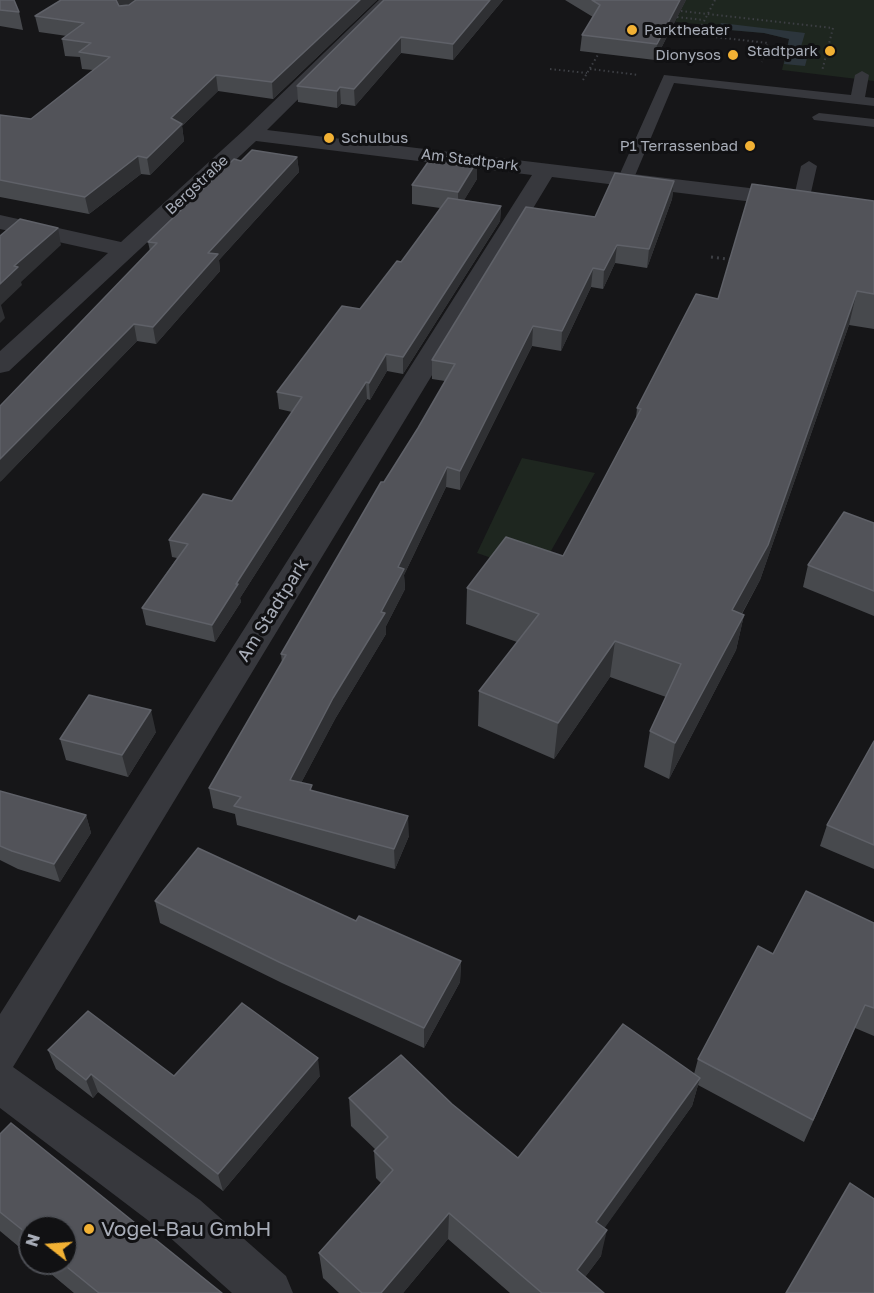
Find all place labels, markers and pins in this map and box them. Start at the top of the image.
place label: Parktheater [644,21,730,39]
marker: Parktheater [625,23,639,37]
place label: Stadtpark [747,42,818,60]
marker: Stadtpark [823,44,837,58]
place label: Dionysos [655,46,721,64]
marker: Dionysos [726,48,740,62]
place label: Schulbus [341,129,408,147]
marker: Schulbus [322,131,336,145]
place label: P1 Terrassenbad [620,137,738,155]
marker: P1 Terrassenbad [743,139,757,153]
place label: Vogel-Bau GmbH [101,1216,272,1242]
marker: Vogel-Bau GmbH [82,1222,96,1236]

